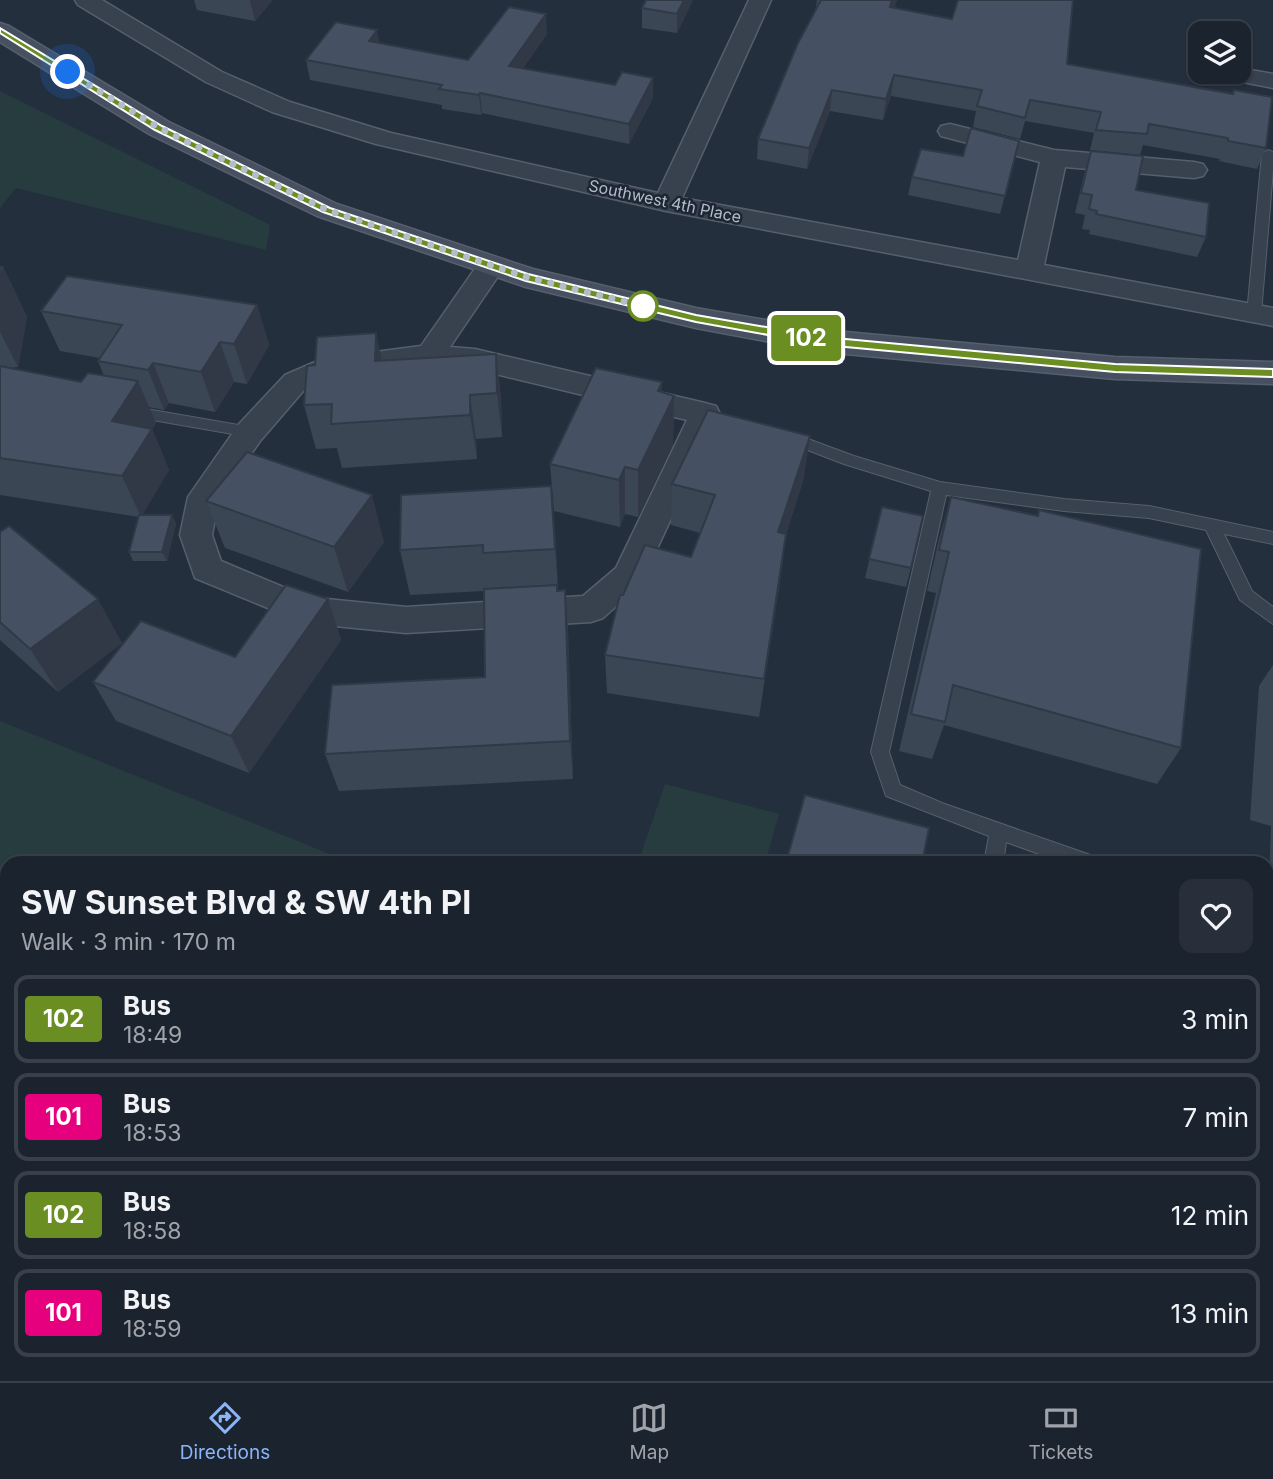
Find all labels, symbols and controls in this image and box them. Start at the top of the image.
map controls [1188,21,1251,84]
button: layers [1188,21,1251,84]
your location [50,54,85,89]
street label: Southwest 4th Place [587,175,743,227]
unlabelled marker [628,291,658,321]
line badge: 102 [766,315,846,361]
text: 102 [785,323,827,352]
button: heart [1179,879,1253,953]
text: SW Sunset Blvd & SW 4th Pl [21,882,471,922]
text: Walk · 3 min · 170 m [21,928,236,956]
text: Bus [123,990,171,1021]
text: 102 [43,1004,84,1033]
text: 3 min [1181,1004,1249,1035]
text: 18:49 [123,1021,182,1049]
text: Bus [123,1088,171,1119]
text: 101 [45,1102,82,1131]
text: 7 min [1183,1102,1249,1133]
text: 18:53 [123,1119,181,1147]
text: Bus [123,1186,171,1217]
text: 102 [43,1200,84,1229]
text: 12 min [1171,1200,1249,1231]
text: 18:58 [123,1217,181,1245]
text: Bus [123,1284,171,1315]
text: 101 [45,1298,82,1327]
text: 13 min [1171,1298,1249,1329]
text: 18:59 [123,1315,181,1343]
tab: Directions [180,1399,270,1464]
tab: Map [630,1399,669,1464]
tab: Tickets [1028,1399,1093,1464]

